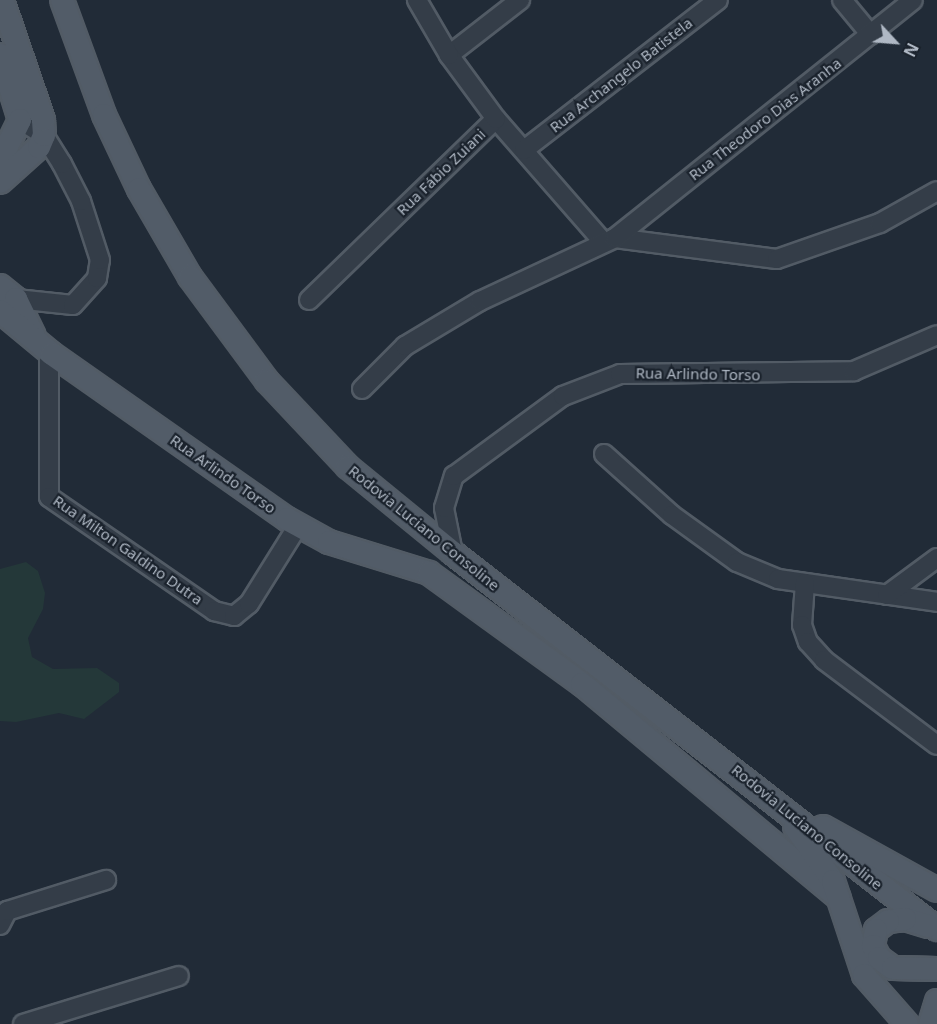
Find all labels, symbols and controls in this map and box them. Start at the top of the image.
north arrow [865,12,925,72]
street label: Rua Archangelo Batistela [546,14,696,136]
text: N [898,39,924,61]
street label: Rua Theodoro Dias Aranha [685,54,845,184]
street label: Rua Fábio Zuiani [393,125,489,219]
street label: Rua Arlindo Torso [635,364,761,384]
street label: Rua Arlindo Torso [167,431,279,517]
street label: Rodovia Luciano Consoline [345,462,503,594]
street label: Rua Milton Galdino Dutra [50,491,206,609]
street label: Rodovia Luciano Consoline [728,761,886,893]

